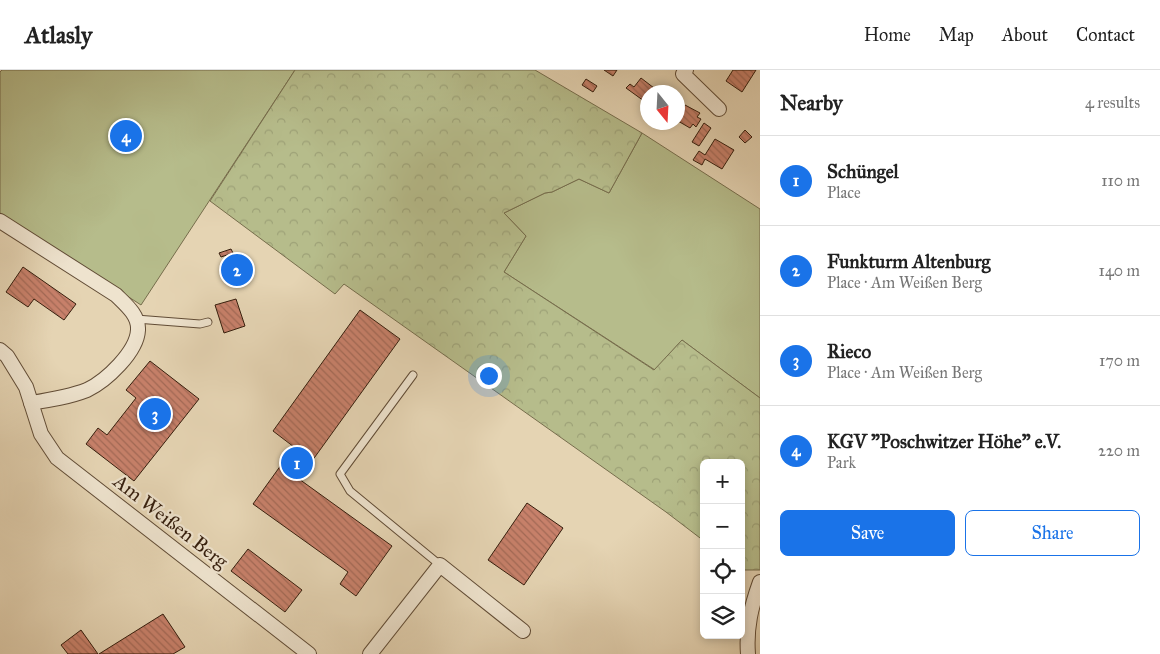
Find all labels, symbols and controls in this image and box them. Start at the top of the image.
text: Atlasly [25,20,92,50]
text: Home [864,24,911,46]
text: Map [939,24,974,46]
text: About [1002,24,1048,46]
text: Contact [1076,24,1135,46]
north arrow [640,85,685,130]
text: Nearby [780,90,843,116]
text: 4 results [1085,93,1140,112]
pin: 4 [110,117,142,155]
text: Schüngel [827,160,899,183]
text: 1 [793,171,799,190]
text: 110 m [1101,171,1140,190]
text: Place [827,183,861,202]
text: Funkturm Altenburg [827,250,990,273]
pin: 2 [221,251,253,289]
text: 2 [792,261,800,280]
text: 140 m [1099,261,1140,280]
text: Place · Am Weißen Berg [827,273,982,292]
text: Rieco [827,340,871,363]
text: 3 [793,351,799,370]
text: 170 m [1099,351,1140,370]
your location [476,363,502,389]
text: Place · Am Weißen Berg [827,363,982,382]
pin: 3 [139,395,171,433]
text: KGV "Poschwitzer Höhe" e.V. [827,430,1061,453]
text: 4 [792,441,800,460]
text: 220 m [1098,441,1140,460]
pin: 1 [281,444,313,482]
text: Park [827,453,856,472]
map controls [700,459,745,639]
button: + [700,459,745,504]
street label: Am Weißen Berg [108,468,234,574]
button: − [700,504,745,549]
button: Save [780,510,955,556]
button: Share [965,510,1140,556]
button: locate [700,549,745,594]
button: layers [700,594,745,639]

